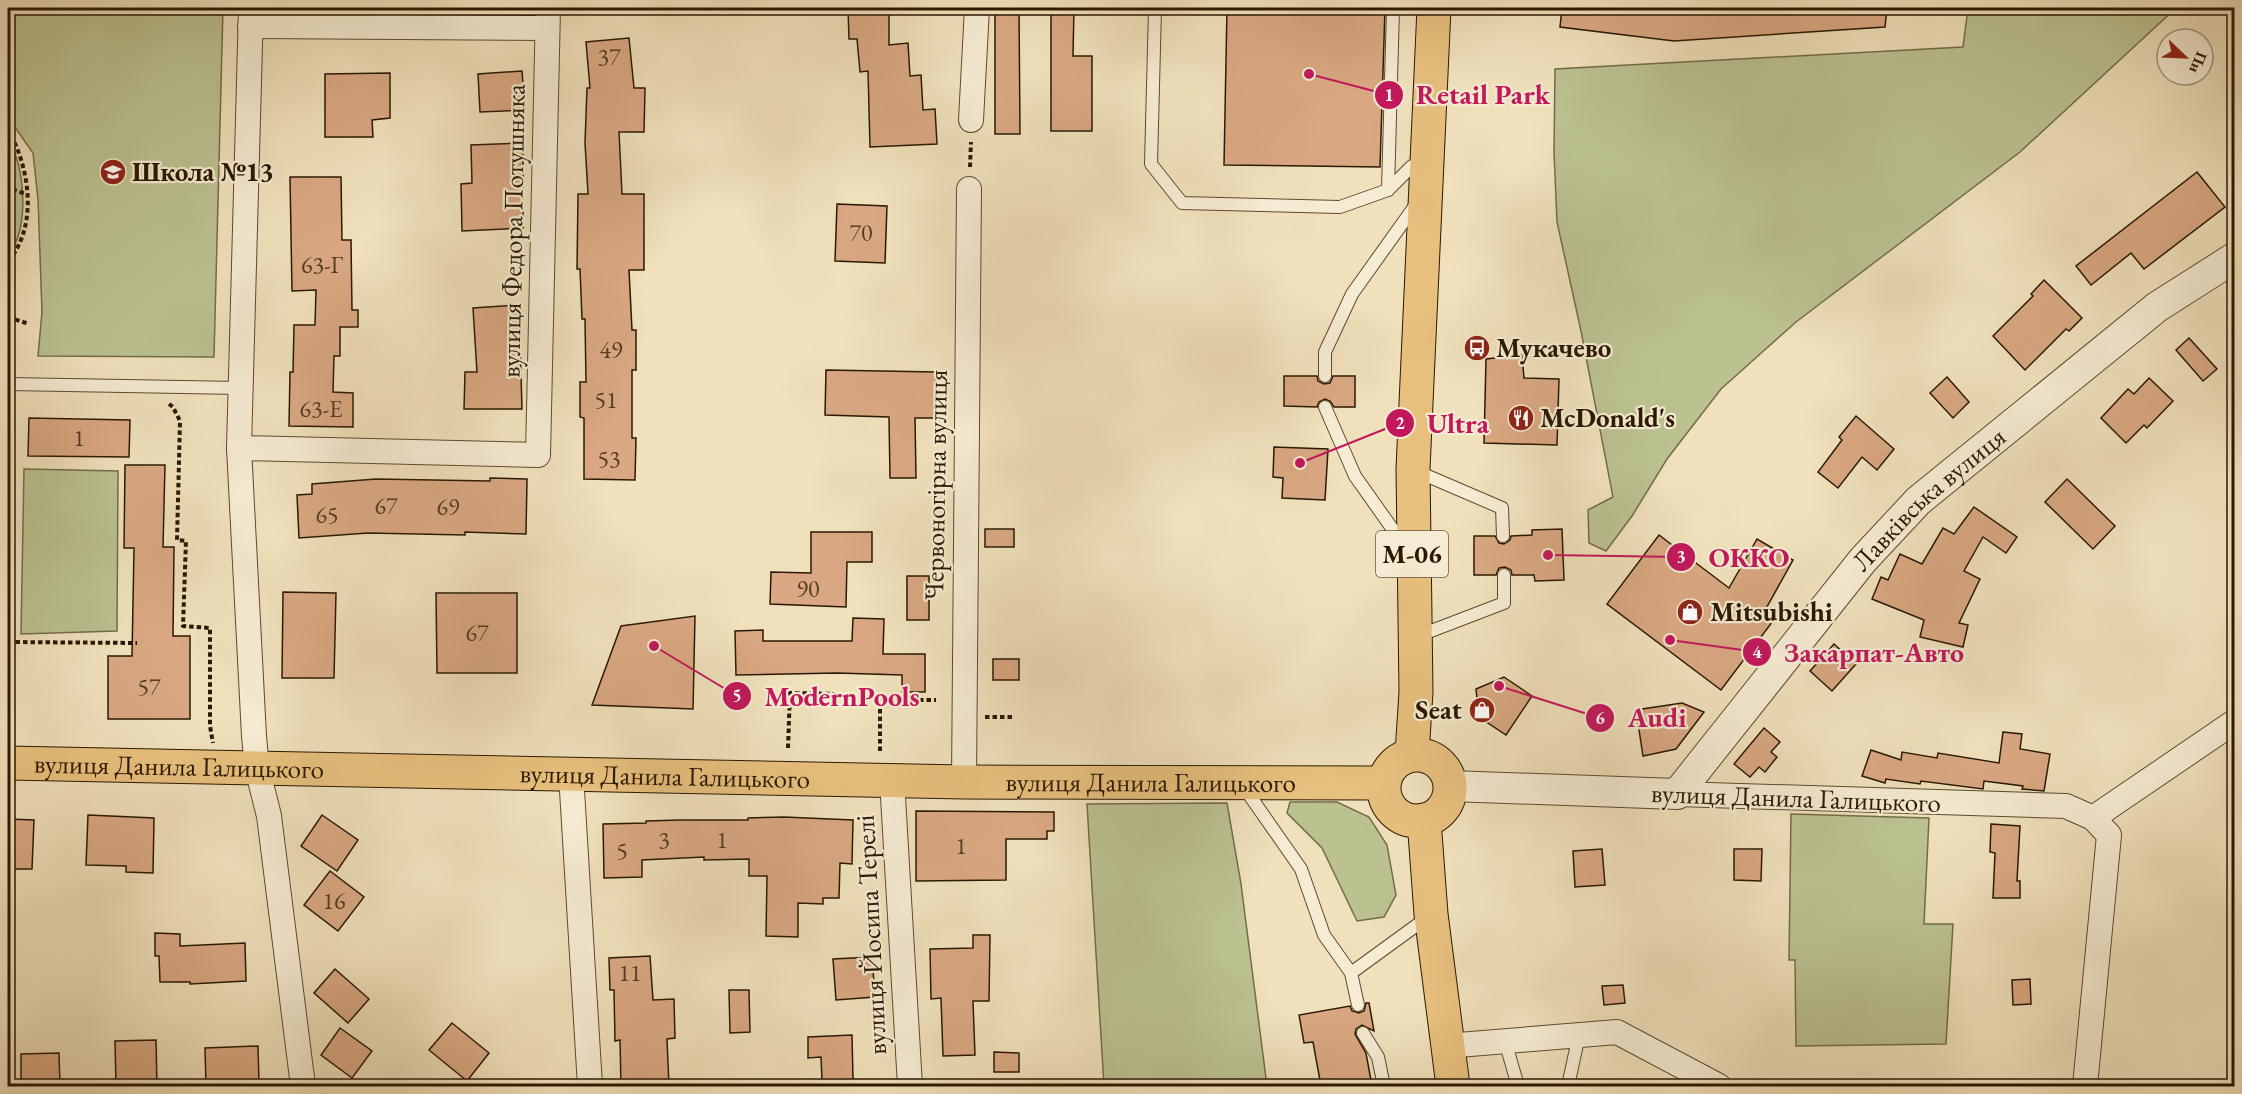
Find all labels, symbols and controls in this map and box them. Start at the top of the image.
north arrow [2155,27,2215,87]
house number: 37 [597,41,621,72]
text: Пн [2184,48,2212,77]
callout: Retail Park [1374,72,1562,118]
text: Retail Park [1416,76,1551,112]
text: 1 [1384,83,1394,106]
street label: вулиця Федора Потушняка [492,84,533,378]
place label: Школа №13 [132,154,274,189]
school or university icon: Школа №13 [98,157,128,187]
house number: 70 [849,217,873,248]
house number: 63-Г [301,249,344,280]
place label: Мукачево [1496,330,1611,365]
bus stop icon: Мукачево [1462,333,1492,363]
house number: 49 [599,334,623,365]
street label: Червоногірна вулиця [916,369,955,601]
house number: 51 [594,384,618,415]
house number: 63-Е [299,393,343,424]
callout: Ultra [1385,400,1501,446]
place label: McDonald's [1540,400,1675,435]
restaurant icon: McDonald's [1506,403,1536,433]
text: Ultra [1427,405,1490,441]
text: 2 [1395,411,1405,434]
street label: Лавківська вулиця [1844,419,2013,578]
house number: 1 [73,422,85,453]
house number: 53 [597,443,621,474]
house number: 67 [374,490,398,521]
house number: 69 [436,491,460,522]
house number: 65 [315,499,339,530]
road number: М-06 [1376,531,1448,577]
callout: ОККО [1666,534,1801,580]
text: ОККО [1709,539,1789,575]
text: 3 [1676,545,1686,568]
house number: 90 [796,573,820,604]
place label: Mitsubishi [1710,594,1833,629]
shop icon: Mitsubishi [1675,597,1705,627]
house number: 67 [465,617,489,648]
callout: Закарпат-Авто [1742,629,1977,675]
text: Закарпат-Авто [1784,634,1964,670]
text: 4 [1752,640,1762,663]
house number: 57 [137,671,161,702]
callout: ModernPools [722,673,932,719]
text: ModernPools [764,678,920,714]
text: 5 [732,684,742,707]
place label: Seat [1415,692,1462,727]
shop icon: Seat [1467,695,1497,725]
callout: Audi [1585,695,1698,741]
text: Audi [1627,699,1687,735]
text: 6 [1595,706,1605,729]
street label: вулиця Данила Галицького [33,746,324,786]
street label: вулиця Данила Галицького [519,755,810,796]
street label: вулиця Данила Галицького [1006,764,1296,800]
street label: вулиця Данила Галицького [1650,775,1942,820]
street label: вулиця Йосипа Терелі [847,814,894,1056]
house number: 3 [658,824,670,855]
house number: 1 [716,824,728,855]
house number: 1 [955,830,967,861]
house number: 5 [616,835,628,866]
house number: 16 [322,885,346,916]
house number: 11 [618,957,642,988]

